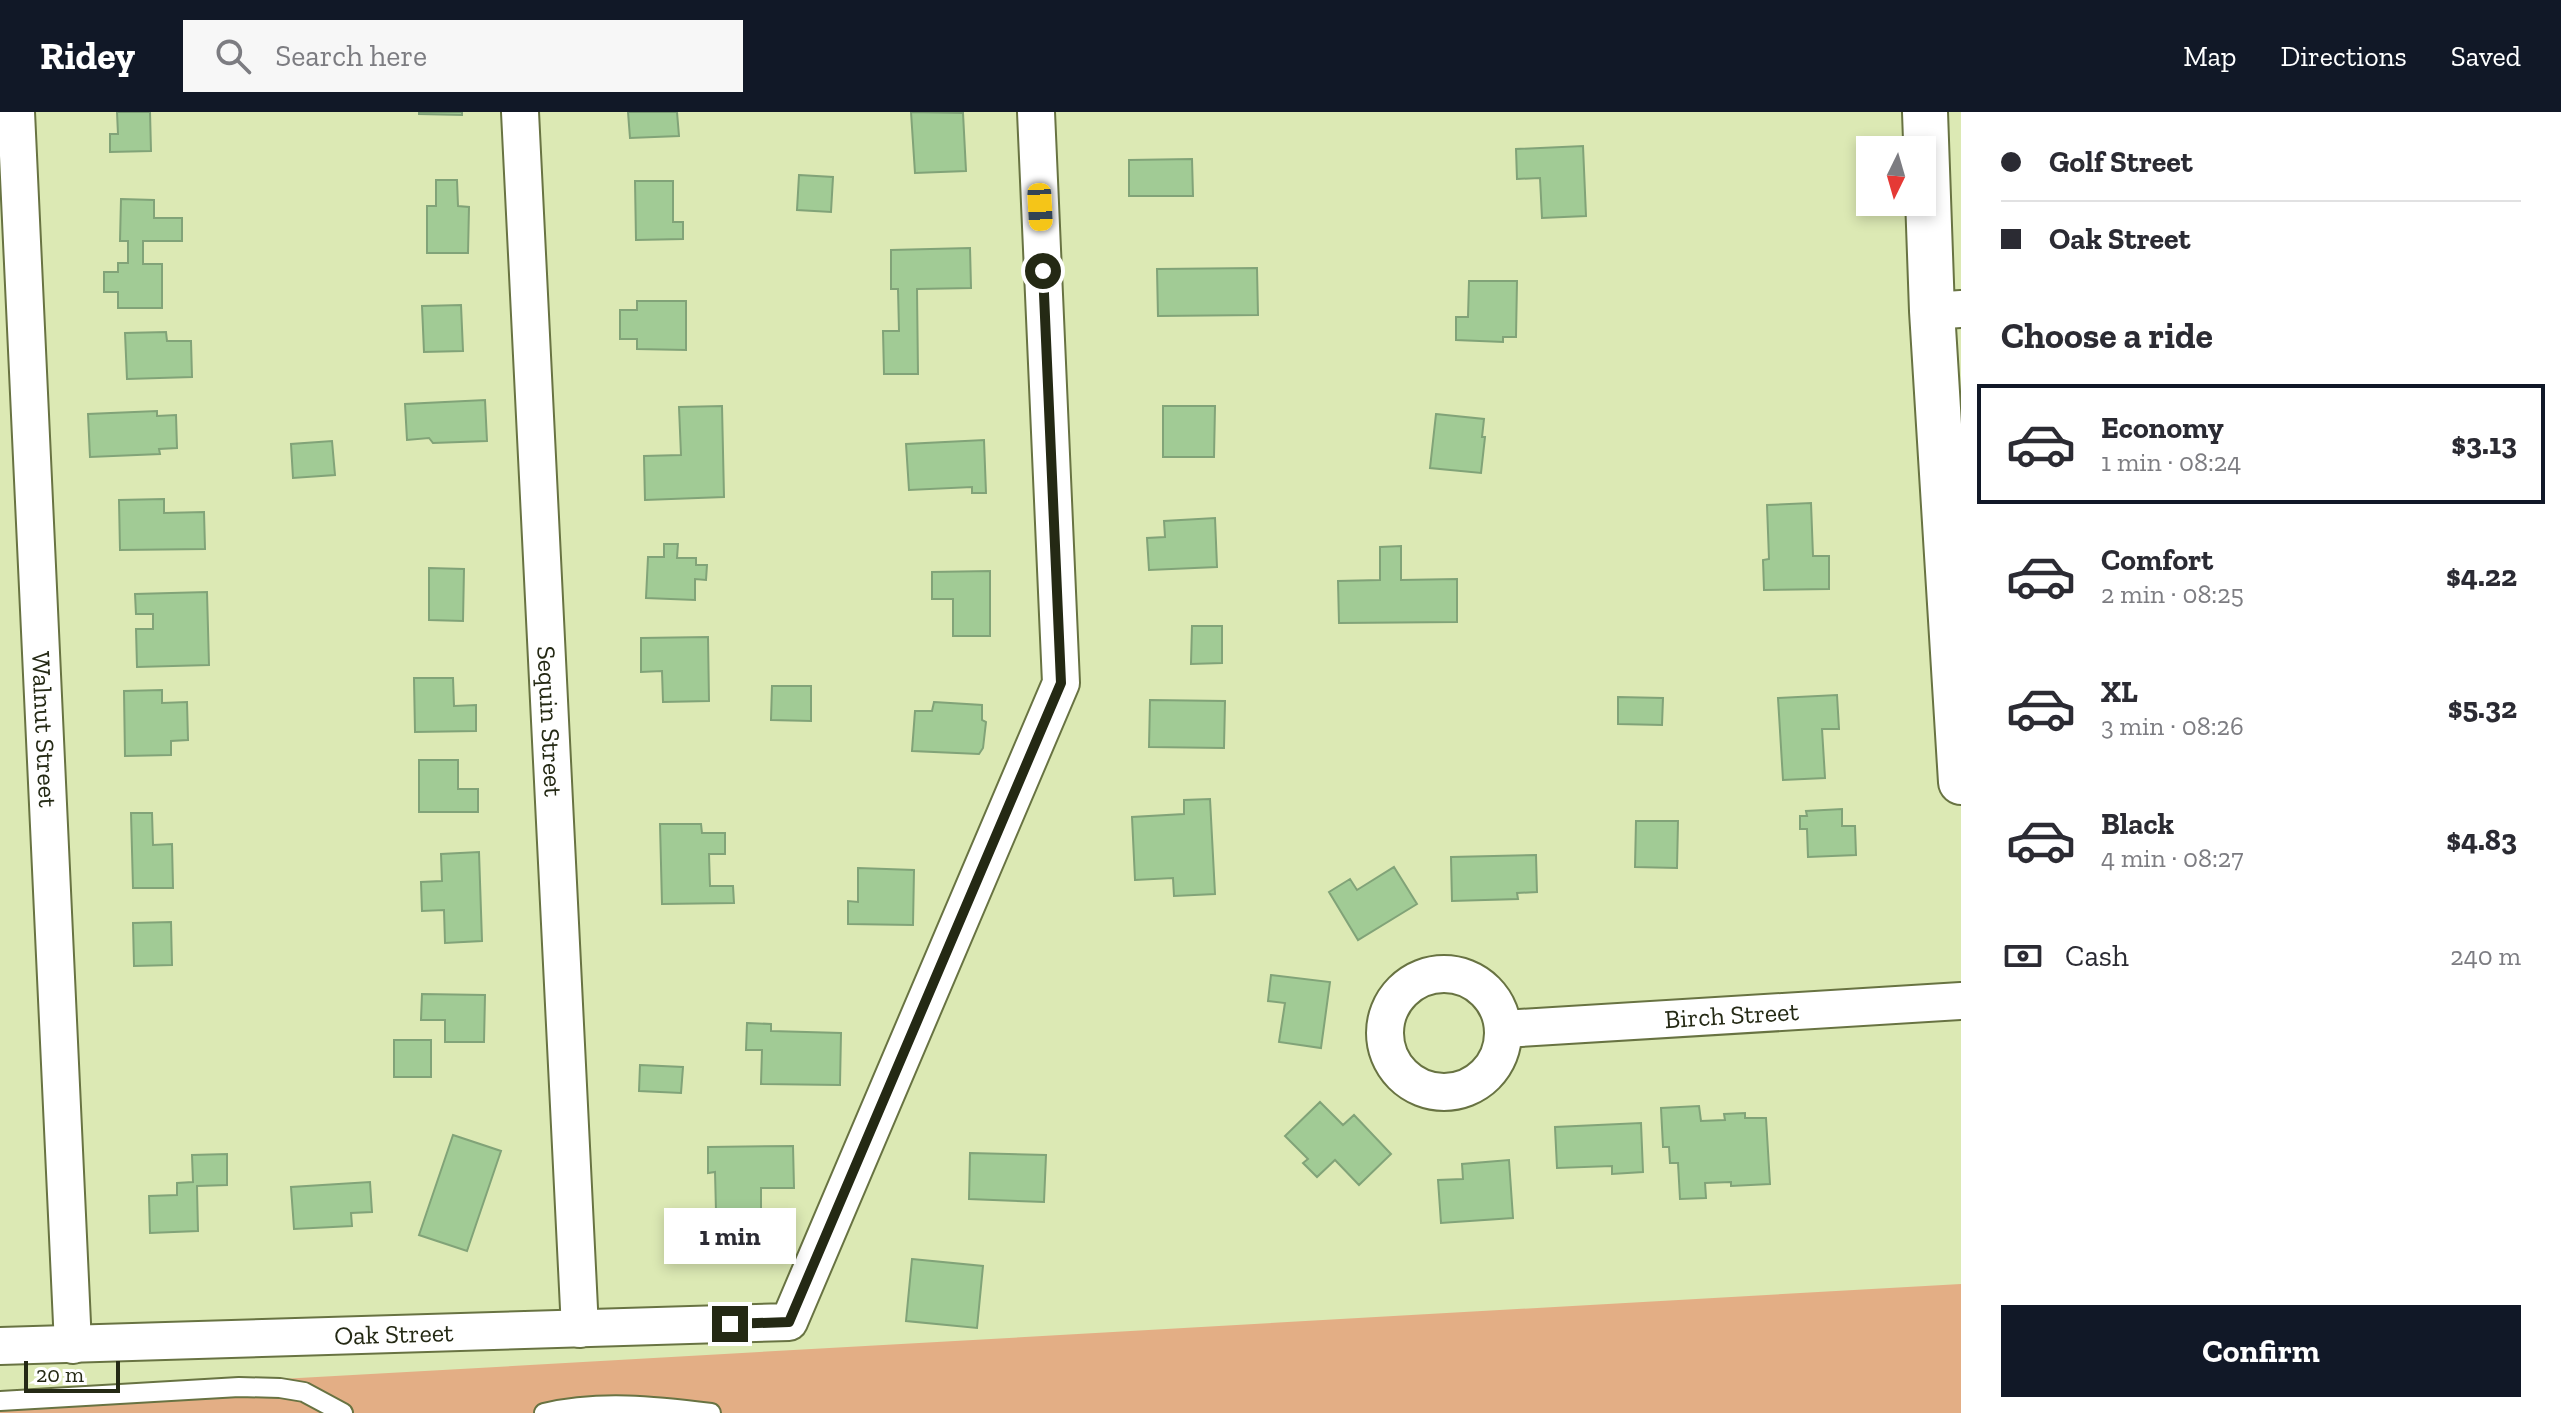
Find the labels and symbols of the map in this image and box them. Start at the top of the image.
north arrow [1856,136,1936,216]
car [1027,182,1053,232]
route start [1025,253,1061,289]
street label: Sequin Street [530,645,570,798]
street label: Walnut Street [25,651,64,808]
street label: Birch Street [1663,995,1800,1035]
callout: 1 min [664,1208,796,1264]
route end [712,1306,748,1342]
street label: Oak Street [334,1316,454,1352]
scale bar [24,1357,120,1393]

